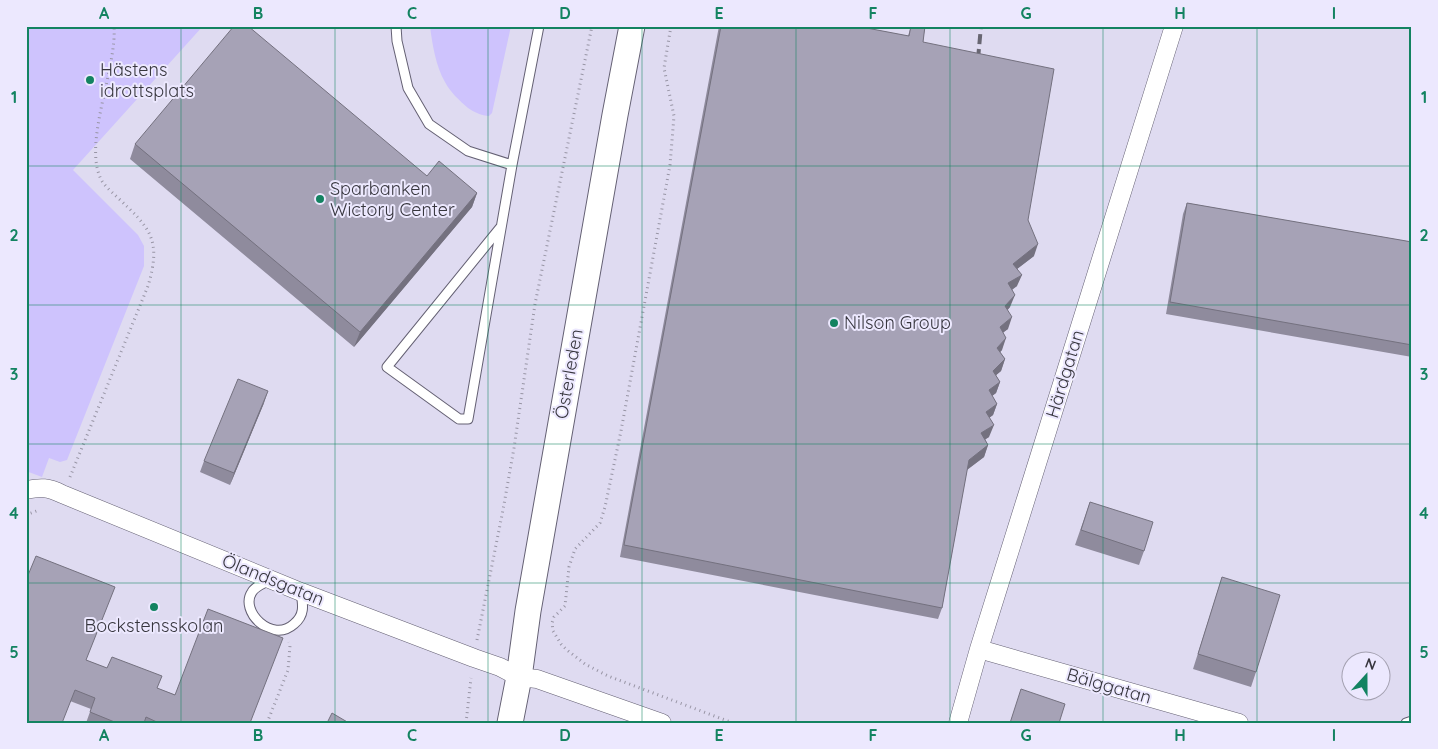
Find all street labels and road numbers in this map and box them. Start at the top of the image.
street label: Österleden [549,327,588,421]
street label: Härdgatan [1040,327,1089,421]
street label: Ölandsgatan [219,549,328,610]
street label: Bälggatan [1064,662,1154,709]

